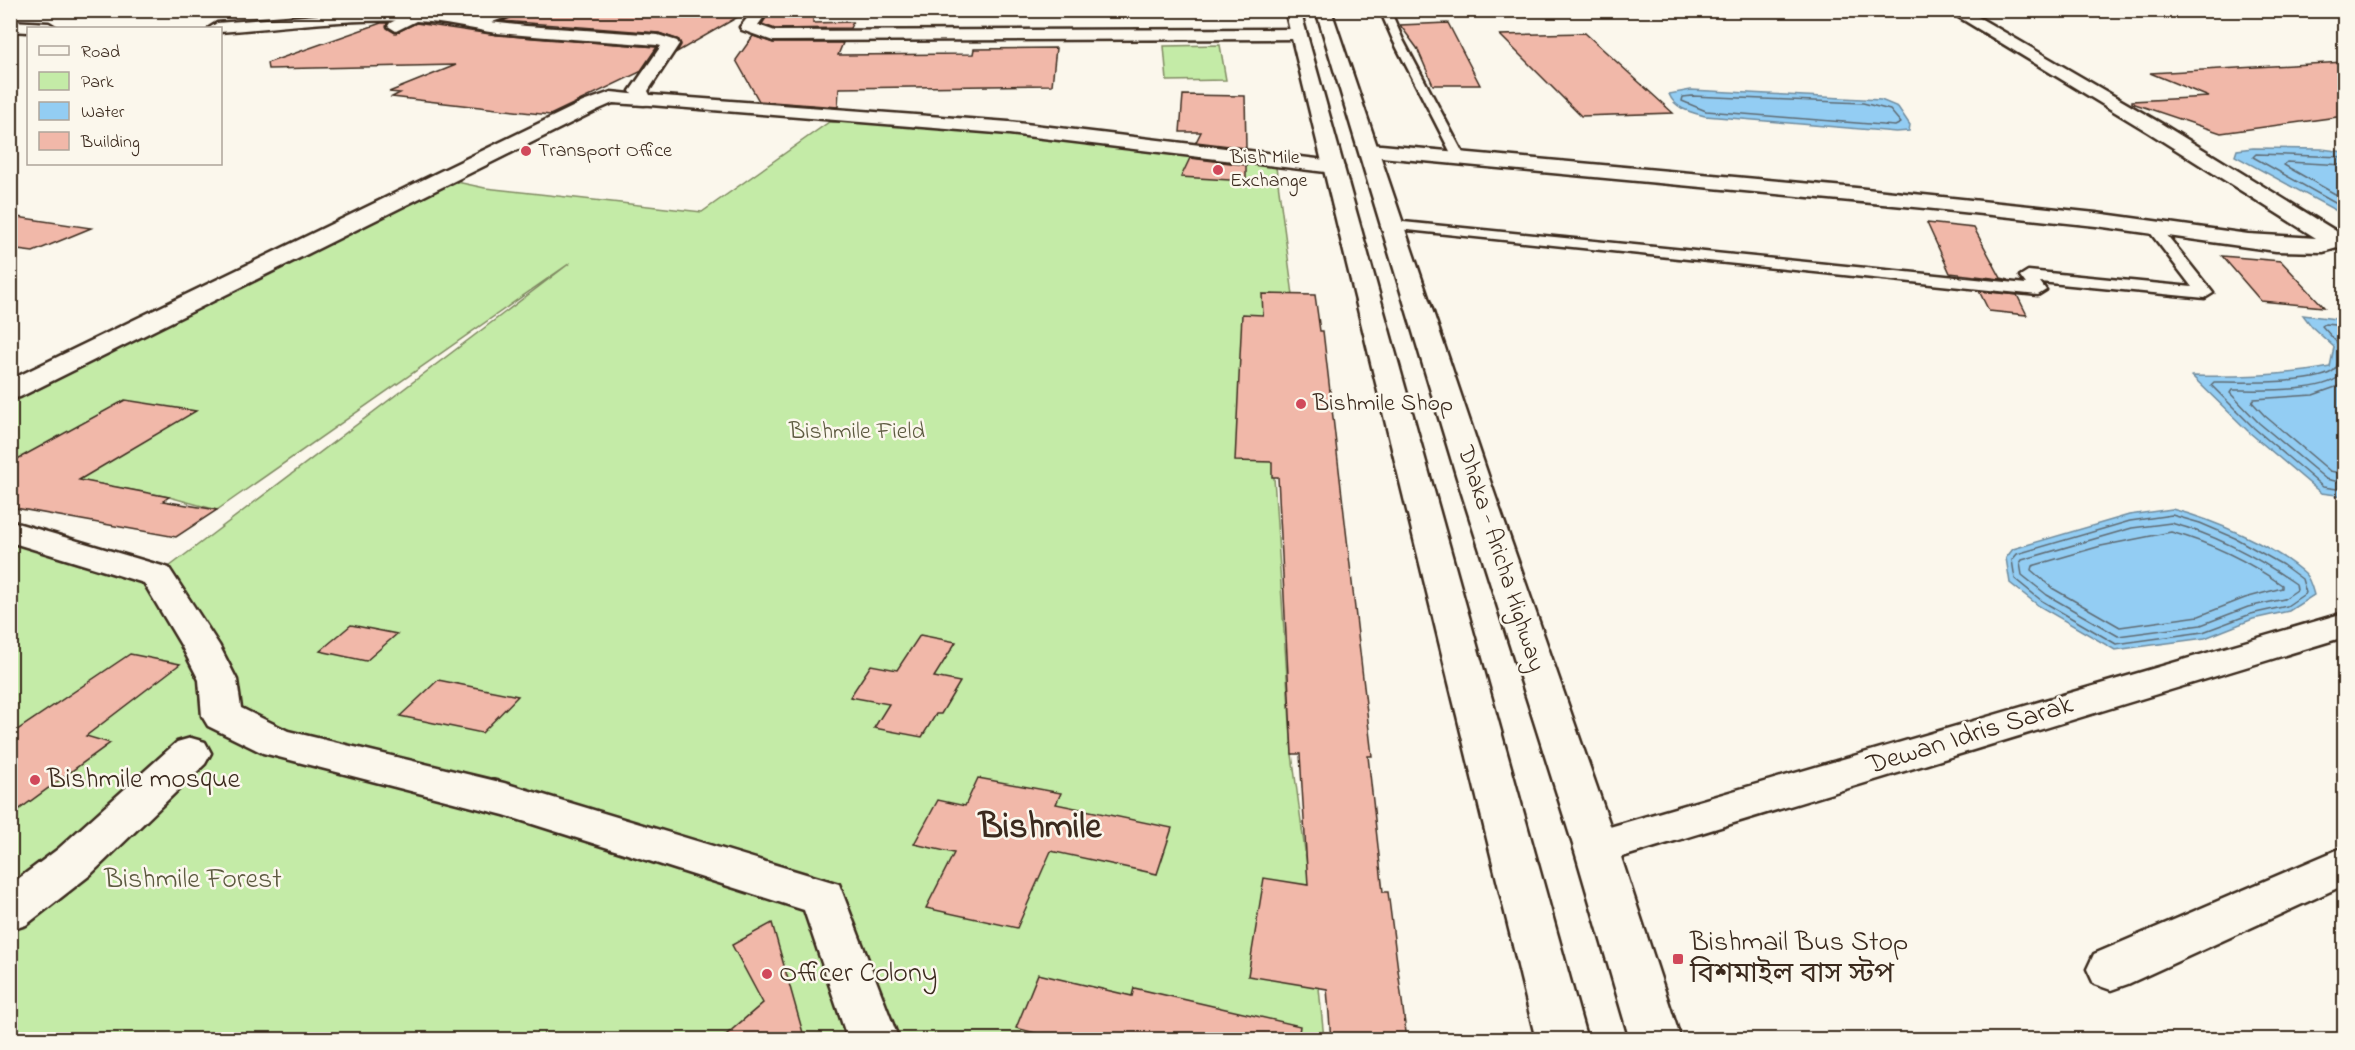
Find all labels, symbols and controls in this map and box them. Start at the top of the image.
legend [27,27,222,165]
text: Road [81,40,120,66]
text: Park [81,70,114,96]
text: Water [81,100,125,126]
text: Building [80,130,140,157]
place label: Transport Office [538,137,672,166]
marker: Transport Office [519,144,533,158]
place label: Bish Mile Exchange [1229,144,1308,197]
marker: Bish Mile Exchange [1211,163,1225,177]
place label: Bishmile Shop [1312,387,1453,422]
marker: Bishmile Shop [1294,397,1308,411]
park label: Bishmile Field [788,415,925,450]
street label: Dhaka - Aricha Highway [1446,441,1553,677]
street label: Dewan Idris Sarak [1861,685,2079,787]
place label: Bishmile mosque [46,760,241,801]
marker: Bishmile mosque [28,773,42,787]
district label: Bishmile [977,802,1102,855]
park label: Bishmile Forest [103,860,282,901]
place label: Bishmail Bus Stop বিশমাইল বাস স্টপ [1689,923,1908,996]
marker: Bishmail Bus Stop বিশমাইল বাস স্টপ [1671,952,1685,966]
place label: Officer Colony [779,954,937,995]
marker: Officer Colony [760,967,774,981]

